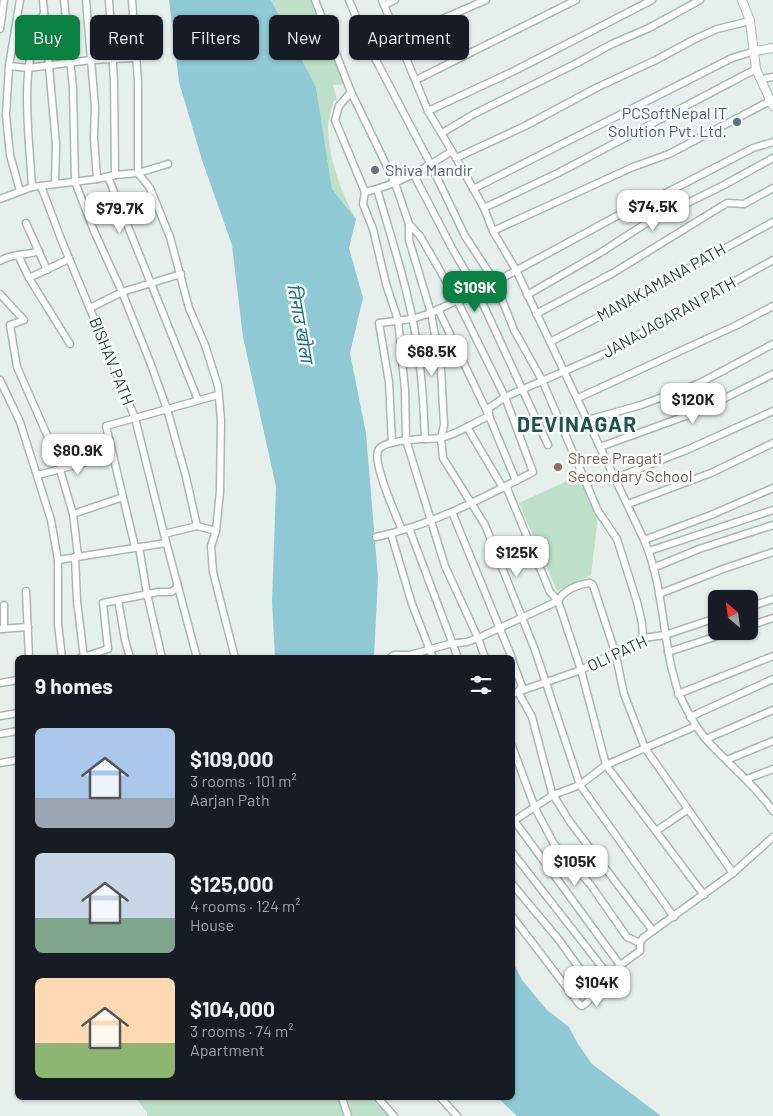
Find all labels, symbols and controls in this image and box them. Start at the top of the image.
chip: Buy [15,15,80,60]
chip: Rent [90,15,163,60]
chip: Filters [173,15,259,60]
chip: New [269,15,339,60]
chip: Apartment [349,15,469,60]
place label: PCSoftNepal IT Solution Pvt. Ltd. [608,103,727,140]
marker: PCSoftNepal IT Solution Pvt. Ltd. [731,116,743,128]
place label: Shiva Mandir [385,160,473,179]
marker: Shiva Mandir [369,164,381,176]
pin: $74.5K [612,190,694,232]
pin: $79.7K [79,192,161,234]
text: $74.5K [628,196,678,215]
text: $79.7K [96,198,144,217]
street label: MANAKAMANA PATH [593,238,728,325]
pin: $109K [440,270,510,313]
street label: JANAJAGARAN PATH [599,272,739,361]
text: $109K [454,277,496,296]
water label: तिनाउ खोला [283,282,319,367]
street label: BISHAV PATH [86,314,139,407]
pin: $68.5K [391,334,473,377]
text: $68.5K [407,341,457,360]
pin: $120K [658,382,728,425]
text: $120K [672,389,714,408]
district label: DEVINAGAR [517,411,637,436]
pin: $80.9K [37,434,119,476]
text: $80.9K [53,440,103,459]
place label: Shree Pragati Secondary School [568,448,692,485]
marker: Shree Pragati Secondary School [552,461,564,473]
pin: $125K [482,536,552,578]
text: $125K [496,542,538,561]
north arrow [708,590,758,640]
map controls [708,590,758,640]
street label: OLI PATH [584,630,650,675]
icon: filters [467,671,495,699]
text: 9 homes [35,673,113,698]
text: $109,000 [190,746,274,771]
icon: home [75,748,135,808]
text: 3 rooms · 101 m² [190,771,297,790]
text: Aarjan Path [190,790,270,809]
pin: $105K [540,844,610,887]
text: $105K [554,851,596,870]
text: $125,000 [190,871,273,896]
icon: home [75,873,135,933]
text: 4 rooms · 124 m² [190,896,301,915]
text: House [190,915,234,934]
pin: $104K [562,966,632,1008]
text: $104K [575,972,619,991]
text: $104,000 [190,996,275,1021]
icon: home [75,998,135,1058]
text: 3 rooms · 74 m² [190,1021,293,1040]
text: Apartment [190,1040,265,1059]

